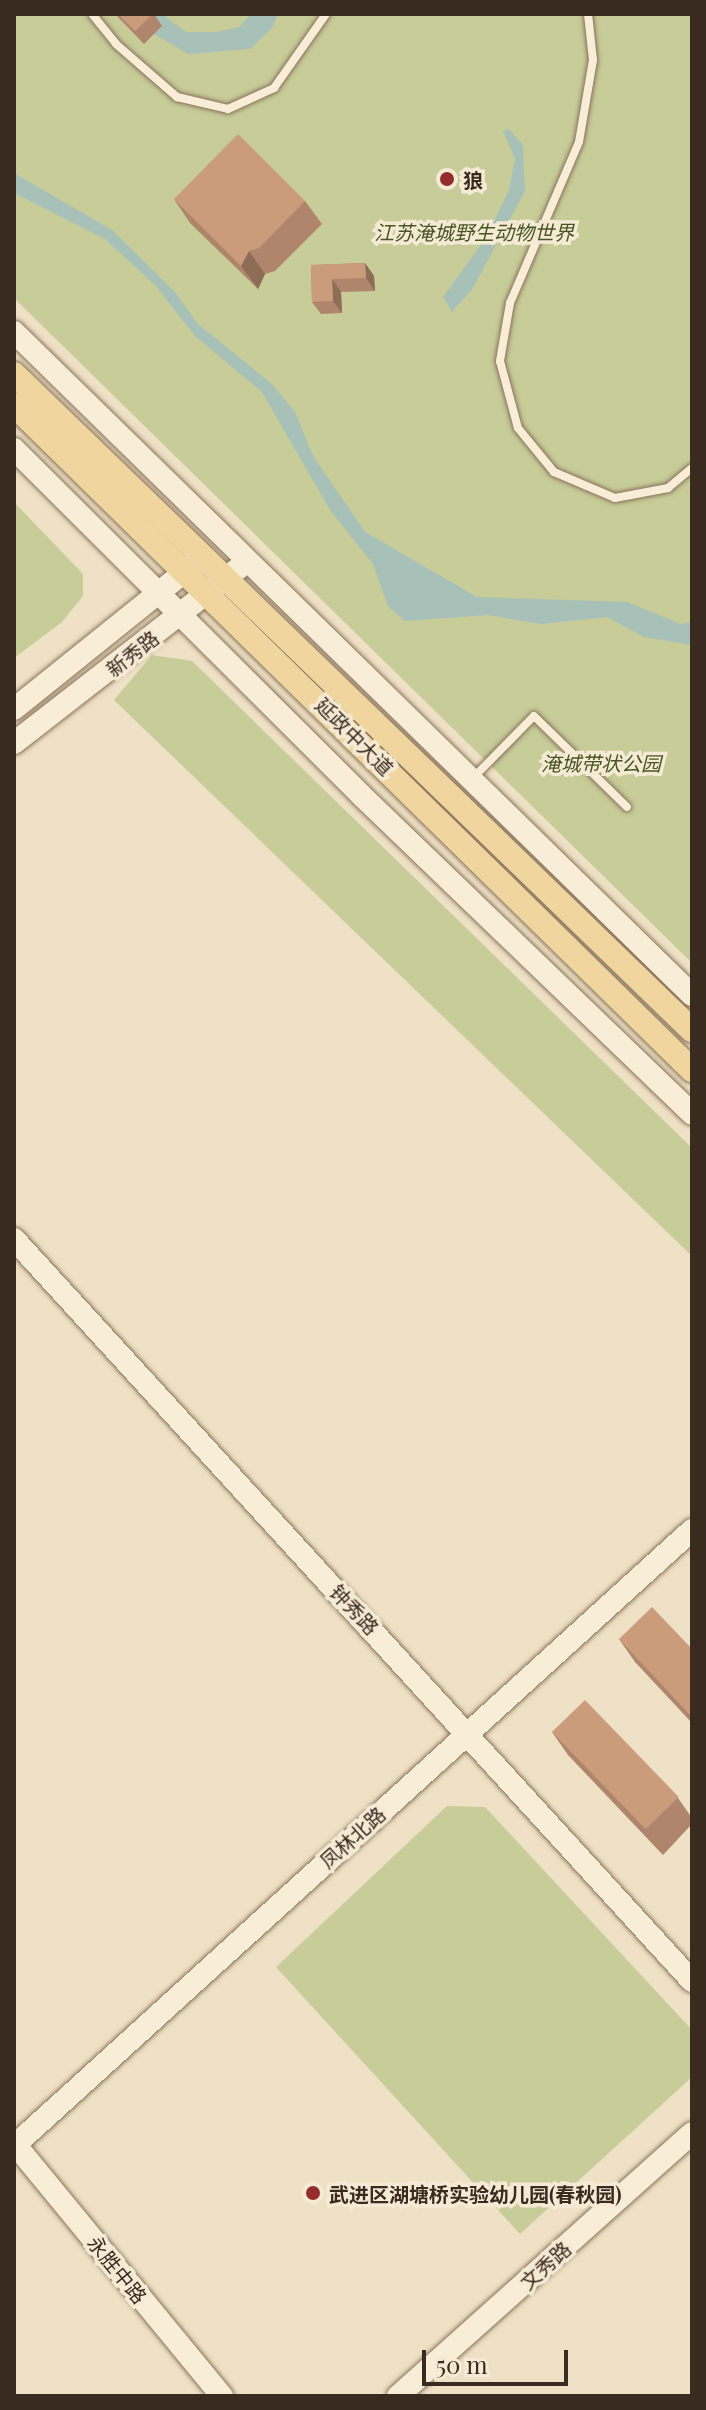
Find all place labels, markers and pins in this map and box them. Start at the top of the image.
place label: 狼 [463,167,483,191]
marker: 狼 [438,170,456,188]
place label: 武进区湖塘桥实验幼儿园(春秋园) [329,2181,622,2205]
marker: 武进区湖塘桥实验幼儿园(春秋园) [304,2184,322,2202]

